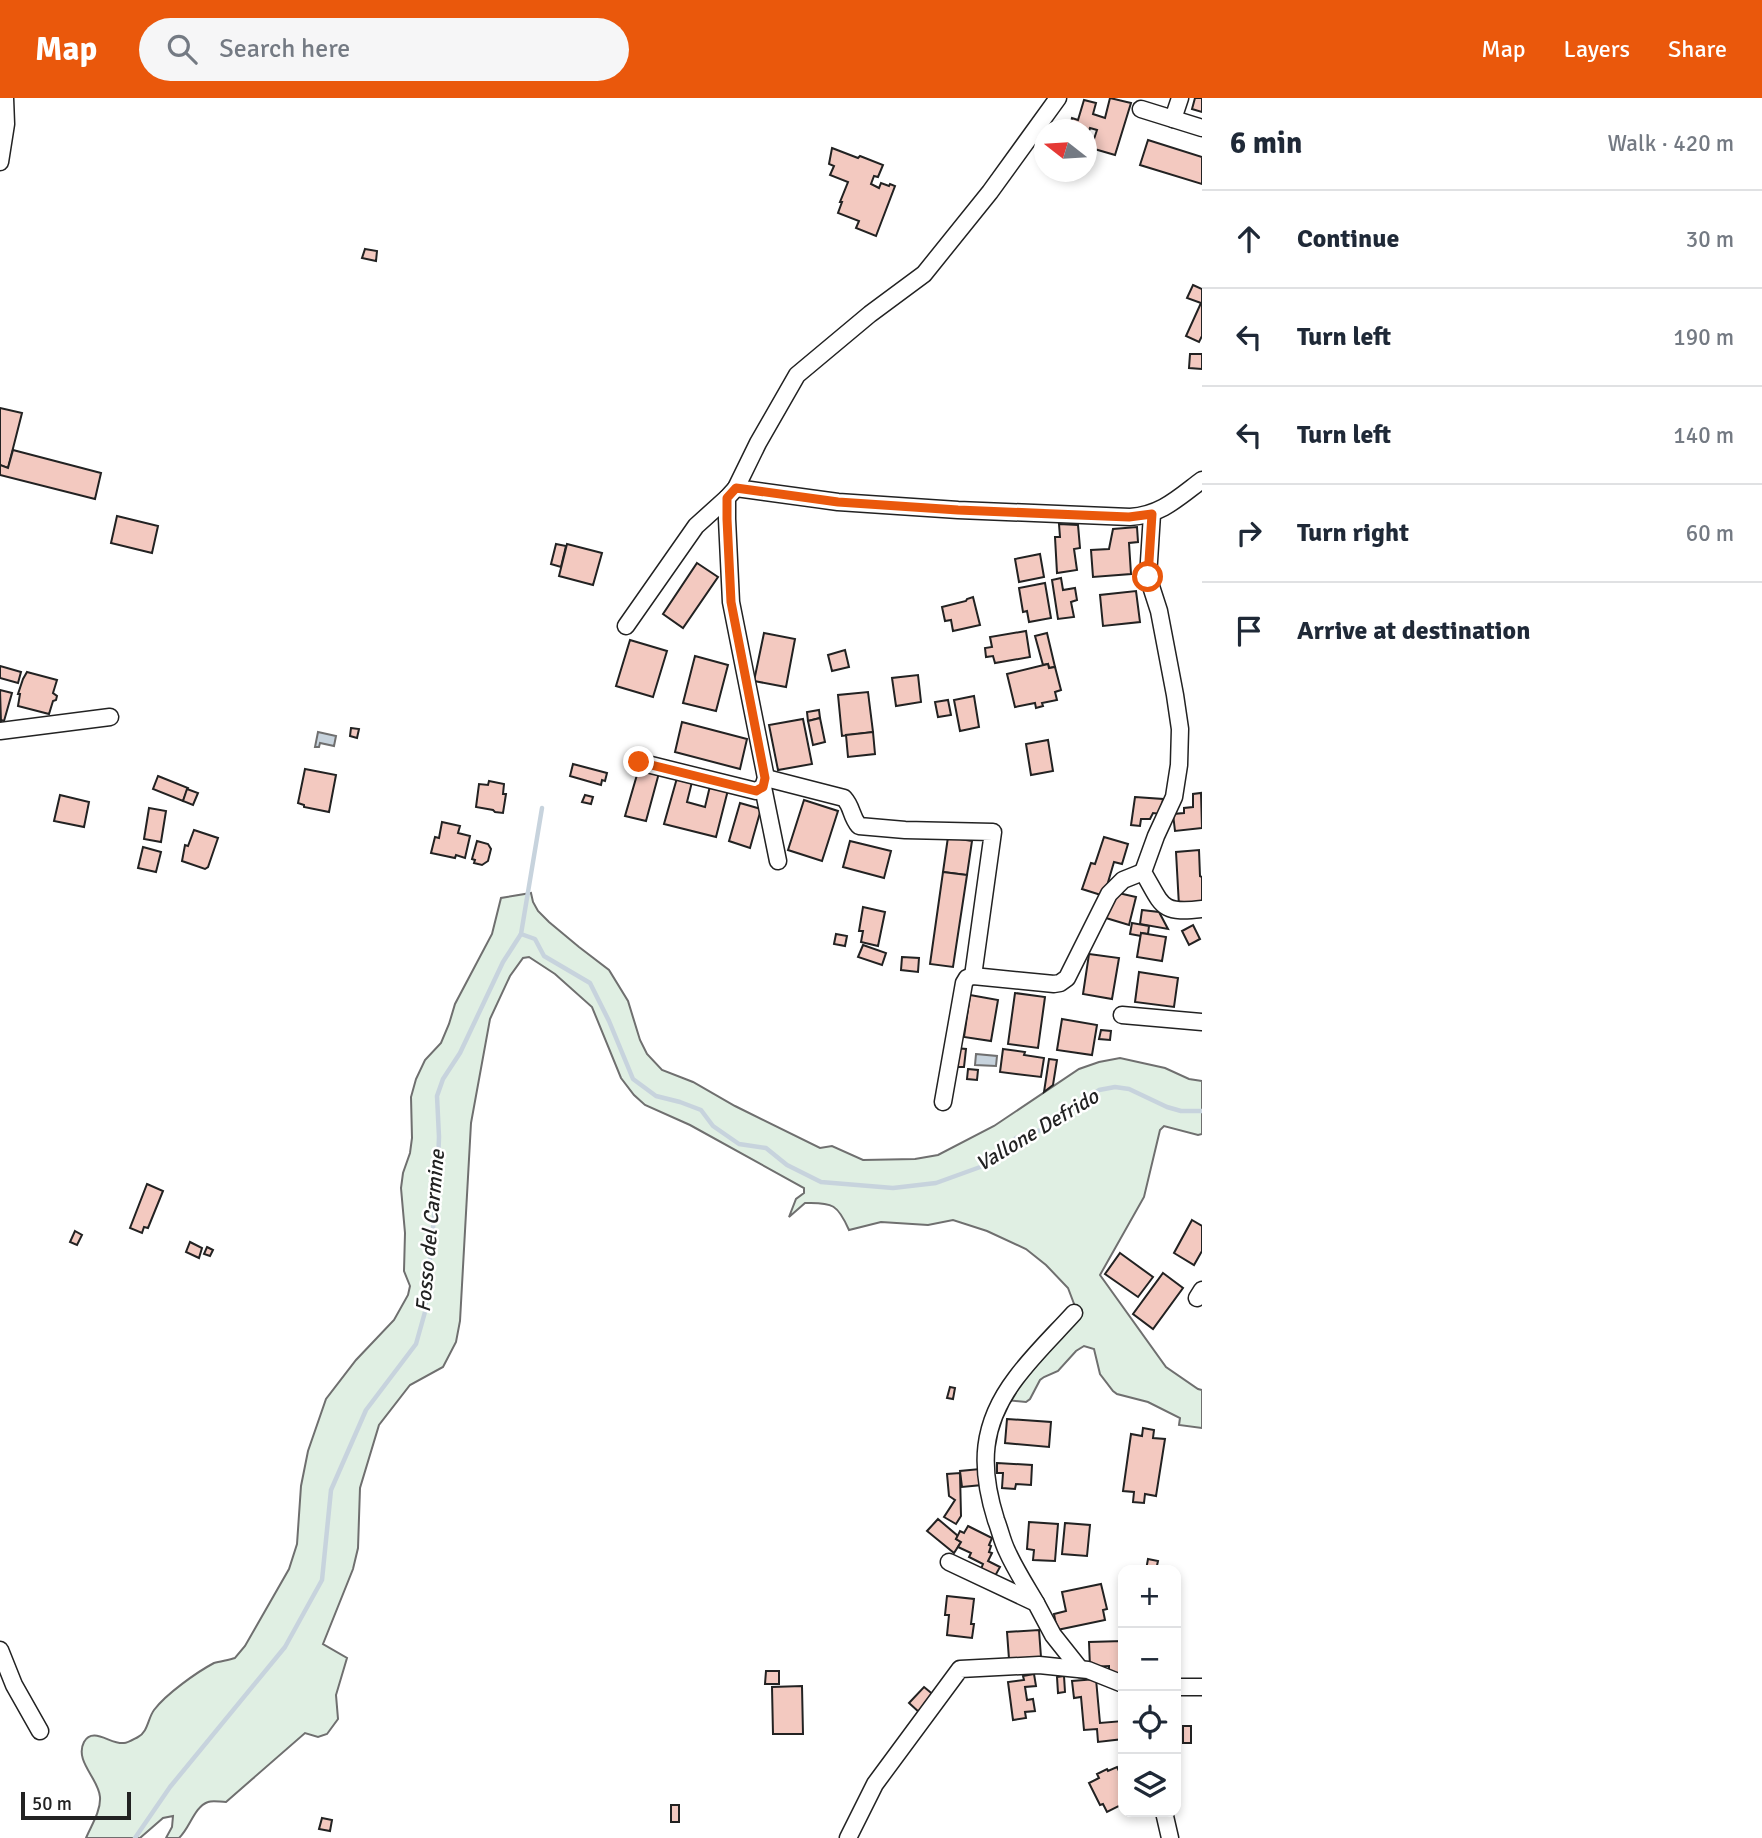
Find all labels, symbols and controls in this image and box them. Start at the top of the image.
search box [139,18,629,81]
text: Map [35,29,97,70]
icon: search [163,30,201,68]
text: Search here [219,33,350,65]
text: Map [1481,34,1526,64]
text: Layers [1564,34,1630,64]
text: Share [1668,34,1727,64]
north arrow [1034,119,1097,182]
text: 6 min [1230,125,1302,162]
text: Walk · 420 m [1608,129,1734,158]
icon: ahead [1230,220,1268,258]
text: Continue [1297,223,1399,255]
text: 30 m [1686,225,1734,254]
icon: left [1230,318,1268,356]
text: Turn left [1297,321,1391,353]
text: 190 m [1673,323,1734,352]
icon: left [1230,416,1268,454]
text: Turn left [1297,419,1391,451]
text: 140 m [1673,421,1734,450]
icon: right [1230,514,1268,552]
text: Turn right [1297,517,1409,549]
text: 60 m [1686,519,1734,548]
route start [1132,561,1163,592]
icon: arrive [1230,612,1268,650]
text: Arrive at destination [1297,615,1530,647]
route end [623,746,654,777]
water label: Vallone Defrido [971,1083,1104,1177]
water label: Fosso del Carmine [410,1147,450,1313]
map controls [1118,1565,1181,1817]
button: + [1118,1565,1181,1628]
button: − [1118,1628,1181,1691]
button: locate [1118,1691,1181,1754]
button: layers [1118,1754,1181,1817]
scale bar [21,1789,131,1821]
text: 50 m [32,1792,72,1816]

